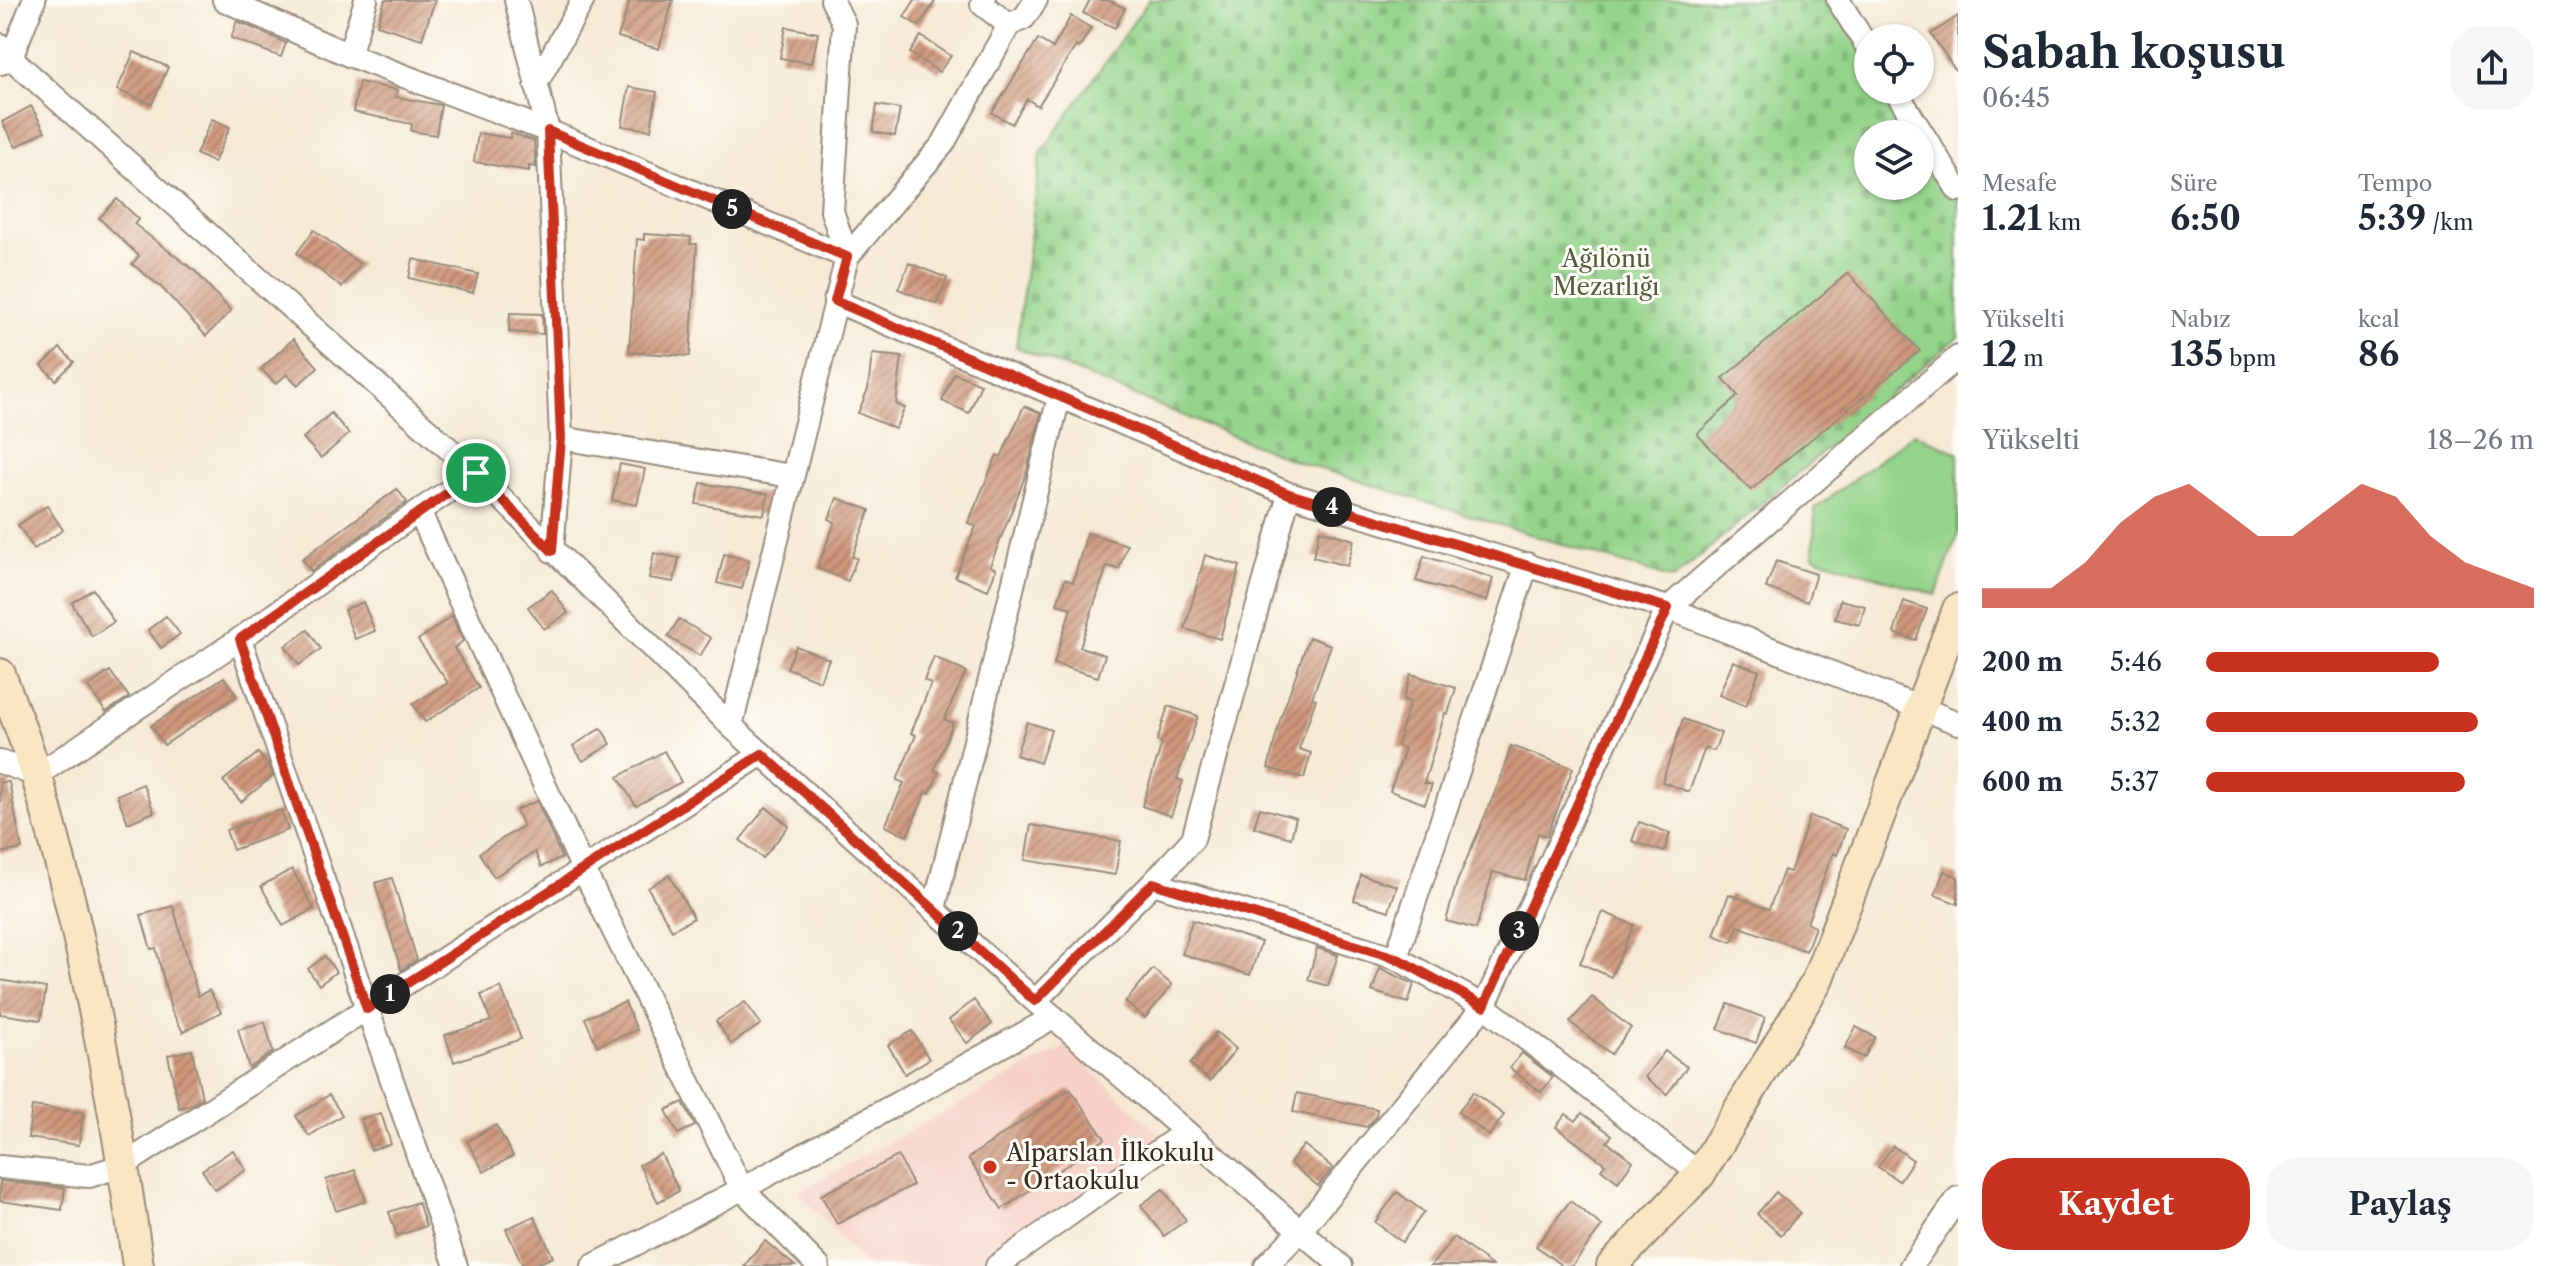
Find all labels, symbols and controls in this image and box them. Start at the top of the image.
map controls [1854,24,1934,200]
button: locate [1854,24,1934,104]
text: Sabah koşusu [1982,25,2286,79]
button: share [2450,26,2534,110]
text: 06:45 [1982,82,2050,114]
button: layers [1854,120,1934,200]
text: Mesafe [1982,170,2057,197]
text: Süre [2170,170,2218,197]
text: Tempo [2358,170,2432,197]
pin: 5 [712,189,752,229]
text: 5 [726,195,738,222]
text: 1.21 [1982,197,2042,239]
text: 6:50 [2170,197,2241,239]
text: 5:39 [2358,197,2426,239]
text: km [2042,209,2081,236]
text: /km [2426,209,2473,236]
park label: Ağılönü Mezarlığı [1553,244,1659,301]
text: Yükselti [1982,306,2065,333]
text: Nabız [2170,306,2231,333]
text: kcal [2358,306,2400,333]
text: 12 [1982,333,2017,375]
text: 135 [2170,333,2223,375]
text: 86 [2358,333,2399,375]
text: m [2017,345,2044,372]
text: bpm [2223,345,2276,372]
text: Yükselti [1982,424,2080,456]
text: 18–26 m [2427,424,2534,456]
pin [442,439,510,507]
icon: arrive [454,451,498,495]
pin: 4 [1312,487,1352,527]
text: 4 [1325,493,1339,520]
text: 200 m [1982,646,2063,678]
text: 5:46 [2110,646,2162,678]
text: 400 m [1982,706,2063,738]
text: 5:32 [2110,706,2161,738]
text: 600 m [1982,766,2063,798]
text: 5:37 [2110,766,2159,798]
pin: 2 [938,911,978,951]
pin: 3 [1499,911,1539,951]
text: 2 [952,917,965,944]
text: 3 [1513,917,1525,944]
pin: 1 [370,974,410,1014]
text: 1 [385,980,395,1007]
place label: Alparslan İlkokulu - Ortaokulu [1005,1137,1215,1195]
marker: Alparslan İlkokulu - Ortaokulu [981,1158,999,1176]
button: Kaydet [1982,1158,2250,1250]
button: Paylaş [2266,1158,2534,1250]

